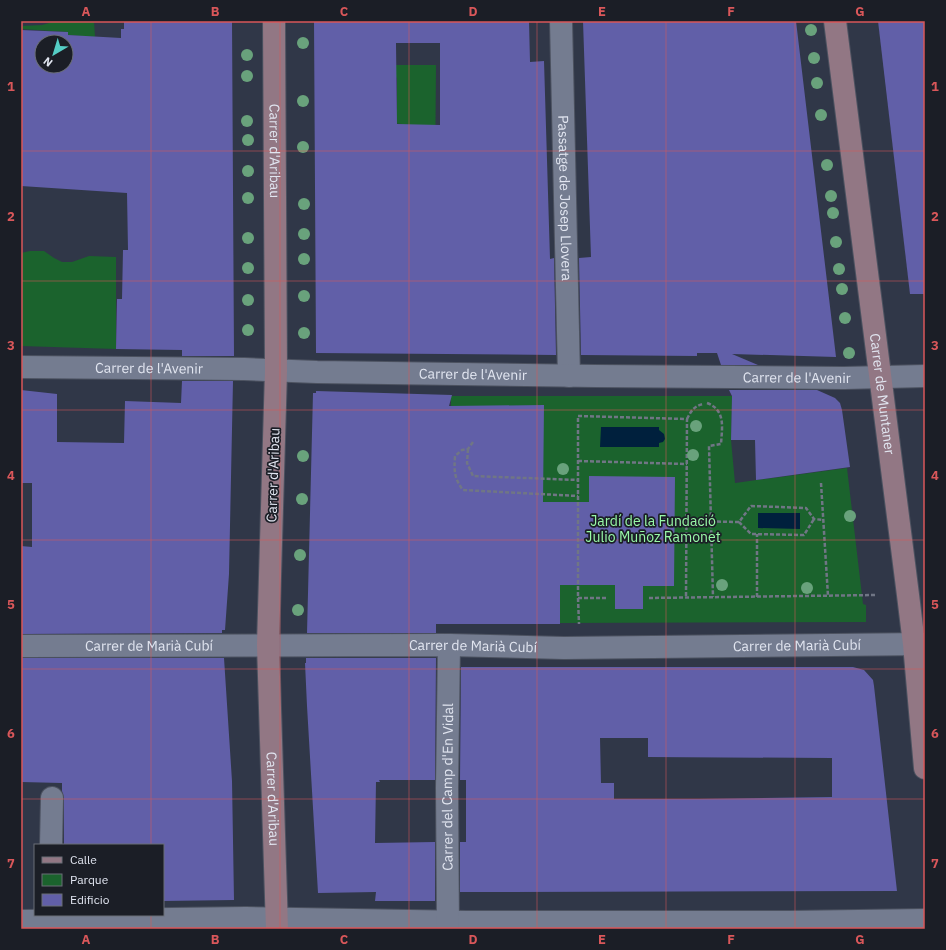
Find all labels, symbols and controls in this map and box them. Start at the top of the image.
text: A [82,3,91,20]
text: B [211,3,220,20]
text: C [340,3,349,20]
text: D [468,3,478,20]
text: E [598,3,606,20]
text: F [727,3,735,20]
text: G [855,3,865,20]
north arrow [34,34,74,74]
text: N [40,54,55,70]
text: 1 [7,78,15,95]
text: 1 [931,78,939,95]
street label: Carrer d'Aribau [265,104,284,198]
street label: Passatge de Josep Llovera [554,115,576,281]
text: 2 [7,208,15,225]
text: 2 [931,208,939,225]
street label: Carrer de Muntaner [866,332,899,456]
text: 3 [7,337,15,354]
text: 3 [931,337,939,354]
street label: Carrer de l'Avenir [95,359,203,378]
street label: Carrer de l'Avenir [419,364,527,384]
street label: Carrer de l'Avenir [743,368,851,387]
street label: Carrer d'Aribau [262,427,284,523]
text: 4 [7,467,15,484]
text: 4 [931,467,939,484]
park label: Jardí de la Fundació Julio Muñoz Ramonet [585,512,721,546]
text: 5 [7,596,15,613]
text: 5 [931,596,939,613]
street label: Carrer de Marià Cubí [409,636,538,656]
street label: Carrer de Marià Cubí [733,636,862,655]
street label: Carrer de Marià Cubí [85,637,214,655]
street label: Carrer del Camp d'En Vidal [438,703,457,871]
text: 6 [7,725,15,742]
text: 6 [931,725,939,742]
street label: Carrer d'Aribau [262,751,283,846]
legend [34,844,164,916]
text: Calle [70,852,97,867]
text: 7 [7,855,15,872]
text: 7 [931,855,939,872]
text: Parque [70,872,109,887]
text: Edificio [70,892,110,907]
text: A [82,931,91,948]
text: B [211,931,220,948]
text: C [340,931,349,948]
text: D [468,931,478,948]
text: E [598,931,606,948]
text: F [727,931,735,948]
text: G [855,931,865,948]

